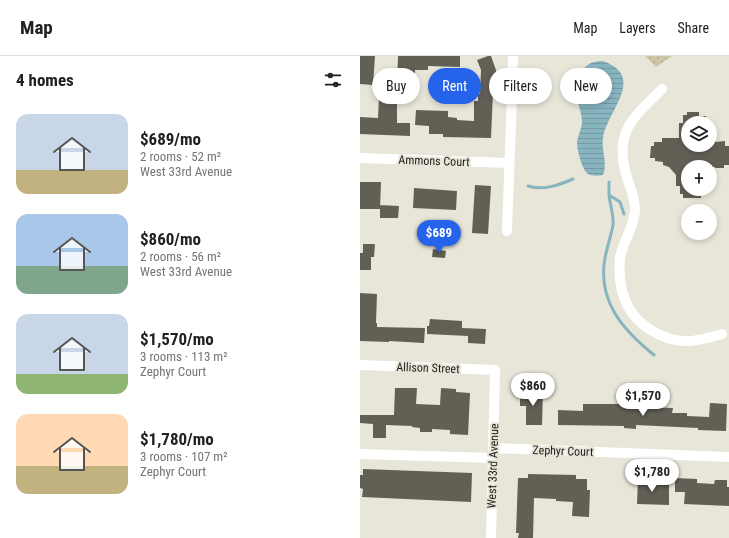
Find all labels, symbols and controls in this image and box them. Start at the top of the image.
text: Map [20,16,53,39]
text: Map [573,20,597,36]
text: Layers [619,20,656,36]
text: Share [678,20,709,36]
chip: Buy [372,68,420,104]
chip: Rent [428,68,481,104]
chip: Filters [489,68,552,104]
chip: New [560,68,612,104]
icon: filters [322,69,344,91]
text: 4 homes [16,70,74,90]
map controls [681,116,717,240]
button: layers [681,116,717,152]
text: $689/mo [140,129,201,149]
icon: home [48,130,96,178]
text: 2 rooms · 52 m² [140,149,221,164]
street label: Ammons Court [398,153,470,169]
button: + [681,160,717,196]
text: West 33rd Avenue [140,164,232,179]
button: − [681,204,717,240]
pin: $689 [415,220,463,254]
text: $689 [426,225,452,240]
text: $860/mo [140,229,201,249]
icon: home [48,230,96,278]
text: 2 rooms · 56 m² [140,249,221,264]
text: West 33rd Avenue [140,264,232,279]
text: $1,570/mo [140,329,214,349]
icon: home [48,330,96,378]
text: 3 rooms · 113 m² [140,349,227,364]
street label: Allison Street [396,360,460,376]
text: Zephyr Court [140,364,206,379]
pin: $860 [509,373,557,407]
text: $860 [520,378,546,393]
pin: $1,570 [610,383,676,417]
text: $1,570 [625,388,661,403]
street label: West 33rd Avenue [485,423,501,509]
text: $1,780/mo [140,429,214,449]
icon: home [48,430,96,478]
street label: Zephyr Court [532,443,594,459]
text: 3 rooms · 107 m² [140,449,227,464]
pin: $1,780 [619,459,685,493]
text: Zephyr Court [140,464,206,479]
text: $1,780 [634,464,670,479]

